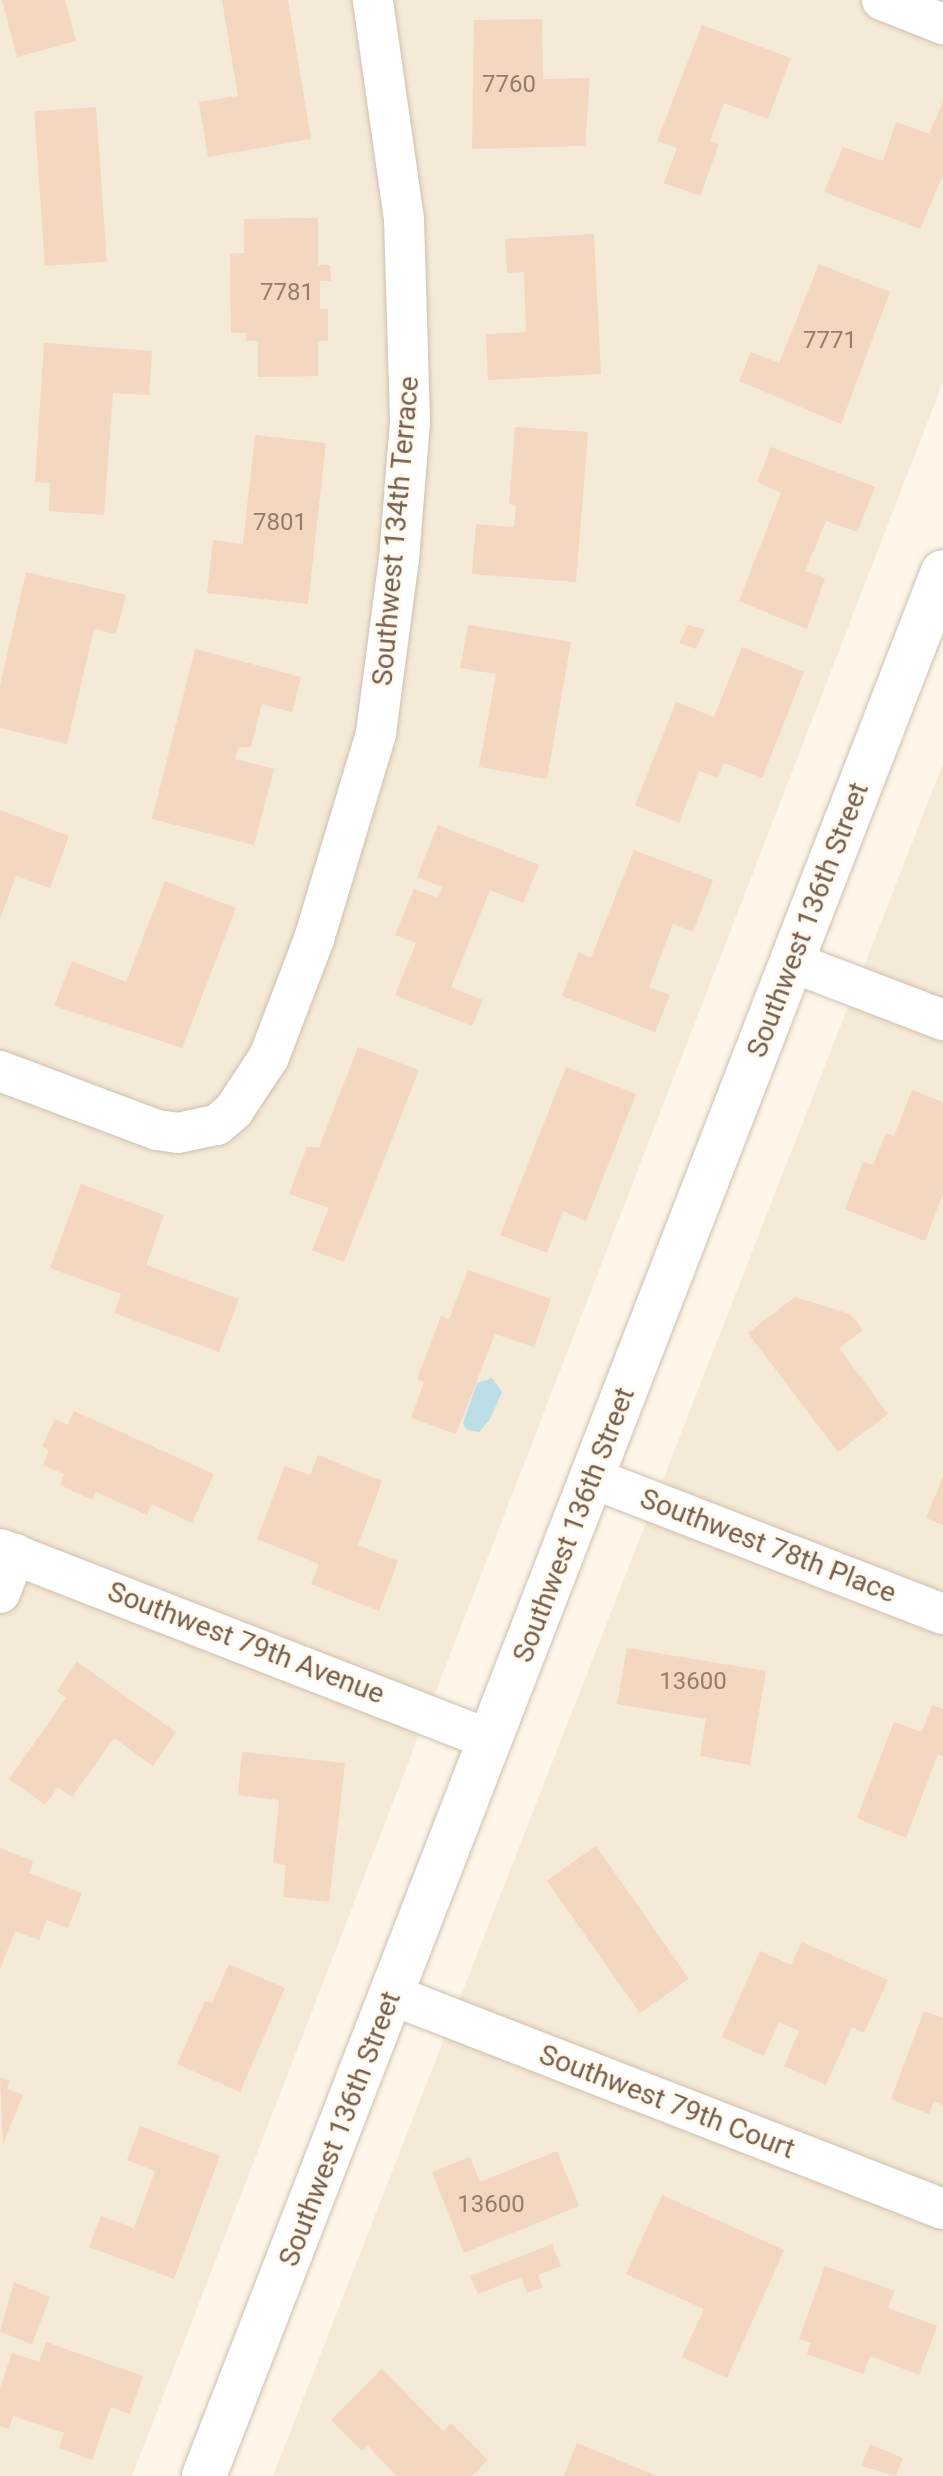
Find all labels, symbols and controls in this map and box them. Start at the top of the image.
house number: 7760 [482,71,536,99]
house number: 7781 [260,279,314,307]
house number: 7771 [803,327,857,355]
street label: Southwest 134th Terrace [366,375,426,687]
house number: 7801 [253,509,307,537]
street label: Southwest 136th Street [740,778,876,1062]
street label: Southwest 136th Street [506,1383,642,1667]
street label: Southwest 78th Place [635,1482,901,1610]
street label: Southwest 79th Avenue [103,1575,389,1711]
house number: 13600 [659,1668,727,1696]
street label: Southwest 136th Street [272,1987,408,2271]
street label: Southwest 79th Court [534,2038,800,2166]
house number: 13600 [457,2191,525,2219]

